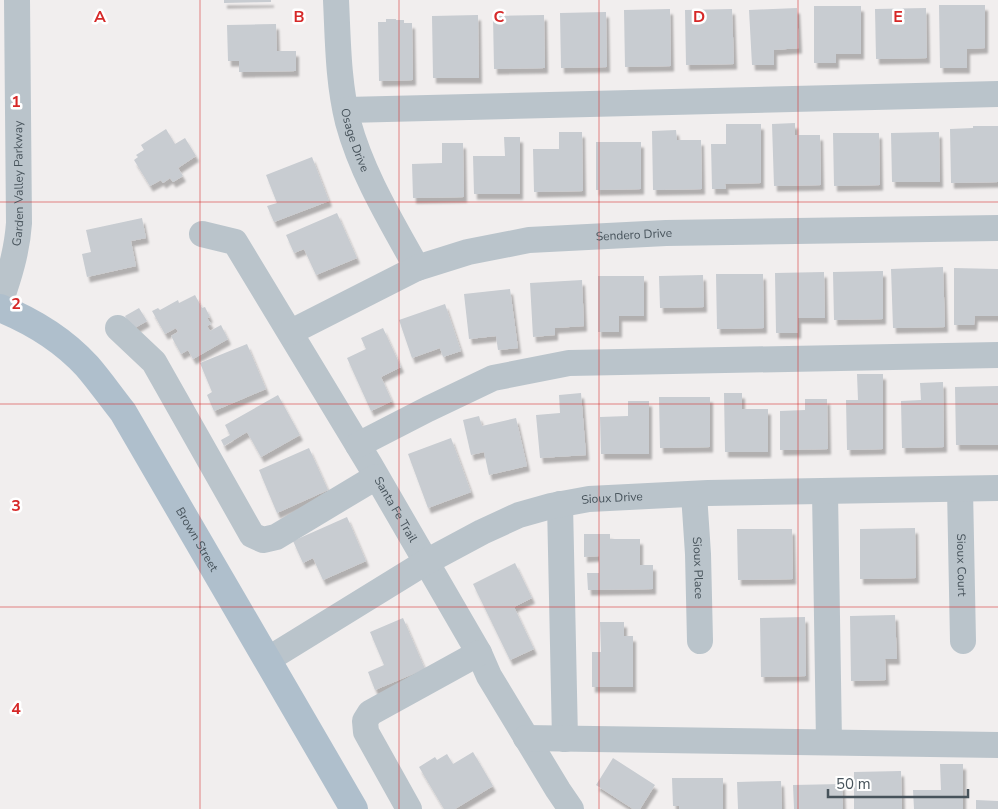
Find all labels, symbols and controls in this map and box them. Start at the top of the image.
text: A [94,6,106,28]
text: B [293,6,305,28]
text: C [494,6,505,28]
text: D [693,6,705,28]
text: E [893,6,903,28]
text: 1 [11,91,21,113]
street label: Osage Drive [337,107,373,174]
street label: Garden Valley Parkway [8,120,27,247]
street label: Sendero Drive [595,225,672,245]
text: 2 [11,293,21,315]
street label: Santa Fe Trail [370,474,421,546]
street label: Sioux Drive [580,488,643,508]
text: 3 [11,495,21,517]
street label: Brown Street [172,504,222,575]
street label: Sioux Court [953,533,970,597]
street label: Sioux Place [689,536,707,599]
text: 4 [11,698,21,720]
scale bar [828,766,968,798]
text: 50 m [836,774,871,794]

